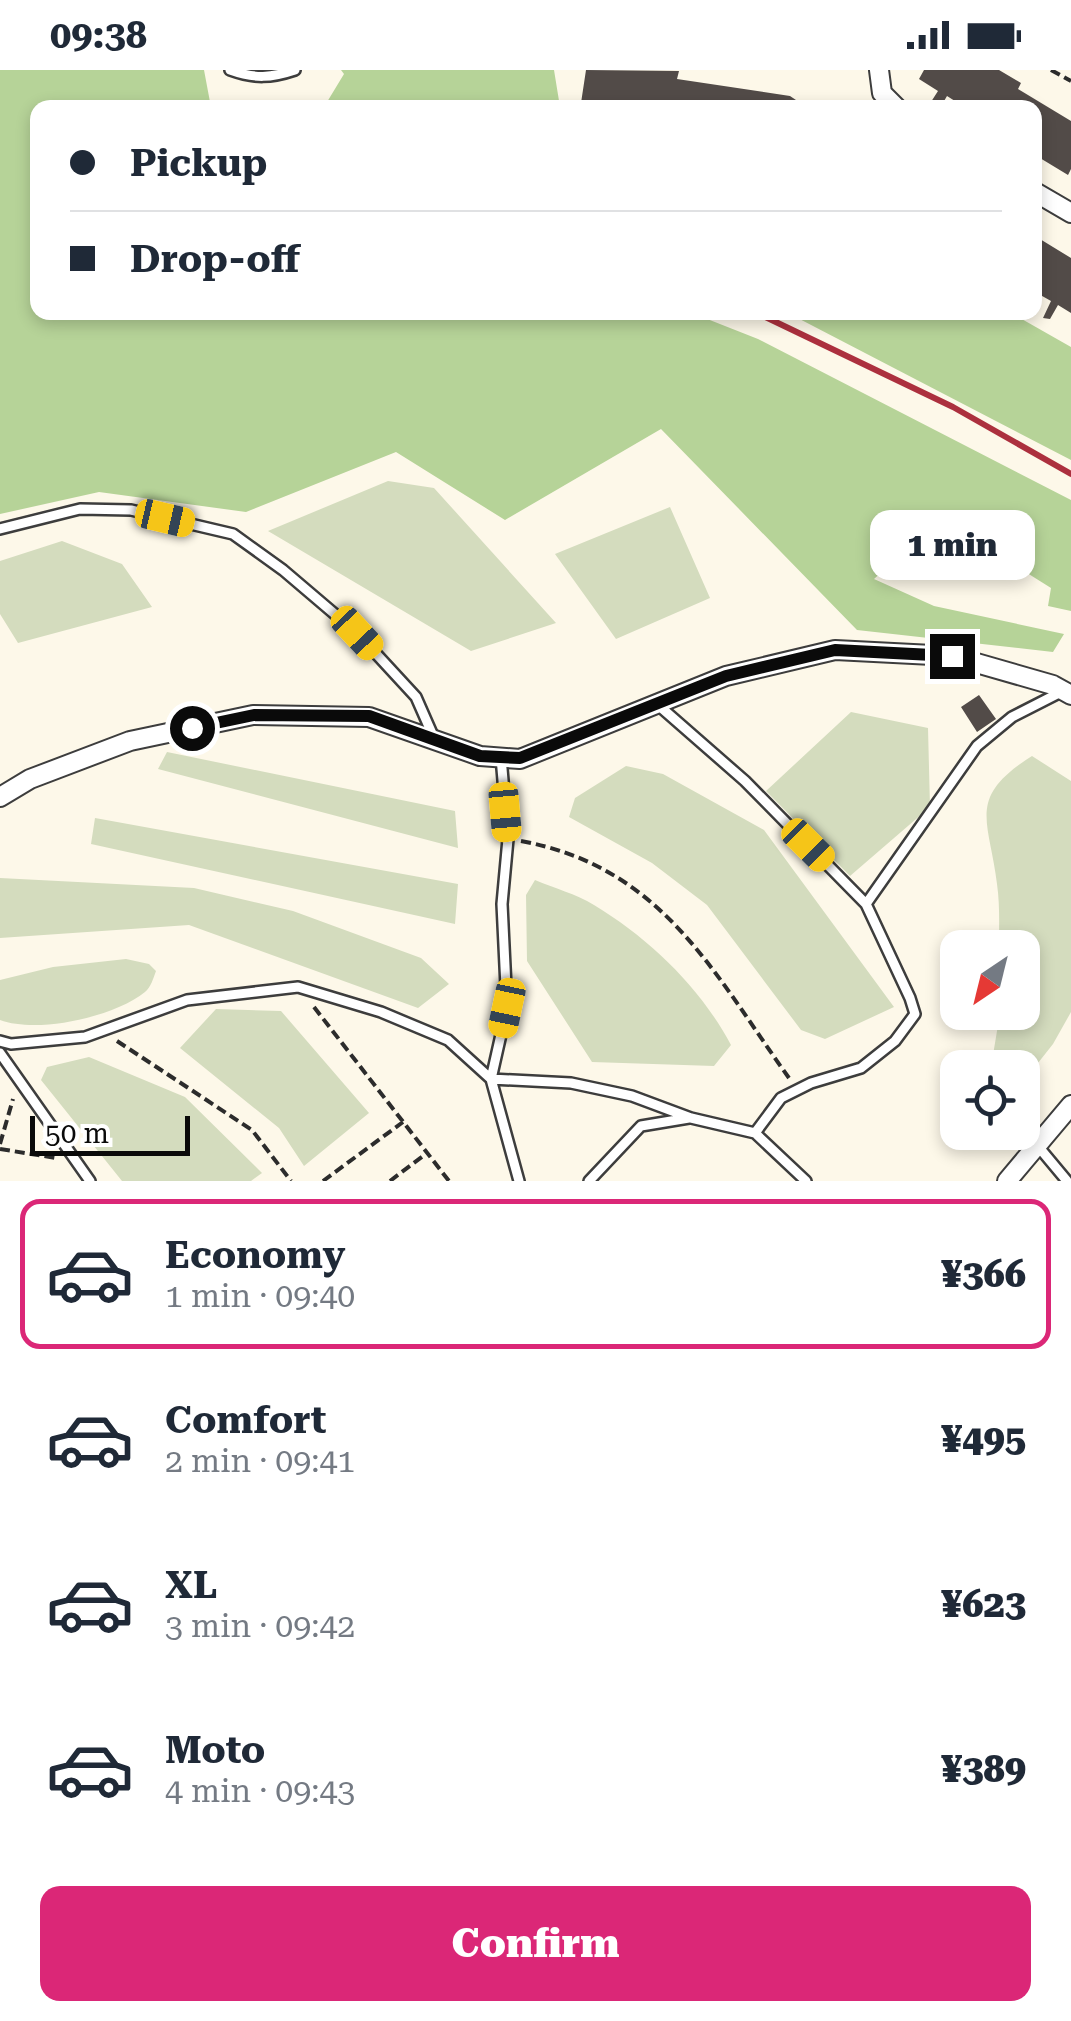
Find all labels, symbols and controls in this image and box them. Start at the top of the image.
text: 09:38 [50,13,147,57]
text: Pickup [130,141,267,185]
text: Drop-off [130,237,300,281]
car [132,497,198,539]
callout: 1 min [870,511,1034,581]
text: 1 min [908,526,997,564]
car [326,601,388,665]
route end [930,634,975,679]
route start [170,706,215,751]
car [487,781,523,843]
car [776,813,840,877]
north arrow [940,930,1040,1030]
map controls [940,930,1040,1150]
car [486,976,528,1040]
button: locate [940,1050,1040,1150]
scale bar [30,1111,190,1156]
text: 50 m [45,1117,109,1150]
icon: car [45,1229,135,1319]
text: Economy [165,1233,345,1277]
text: ¥366 [941,1252,1026,1296]
text: 1 min · 09:40 [165,1277,355,1315]
icon: car [45,1394,135,1484]
text: Comfort [165,1398,326,1442]
text: ¥495 [941,1417,1026,1461]
text: 2 min · 09:41 [165,1442,355,1480]
icon: car [45,1559,135,1649]
text: XL [165,1563,217,1607]
text: ¥623 [941,1582,1026,1626]
text: 3 min · 09:42 [165,1607,355,1645]
icon: car [45,1724,135,1814]
text: Moto [165,1728,265,1772]
text: ¥389 [941,1747,1026,1791]
text: 4 min · 09:43 [165,1772,355,1810]
button: Confirm [40,1886,1031,2001]

